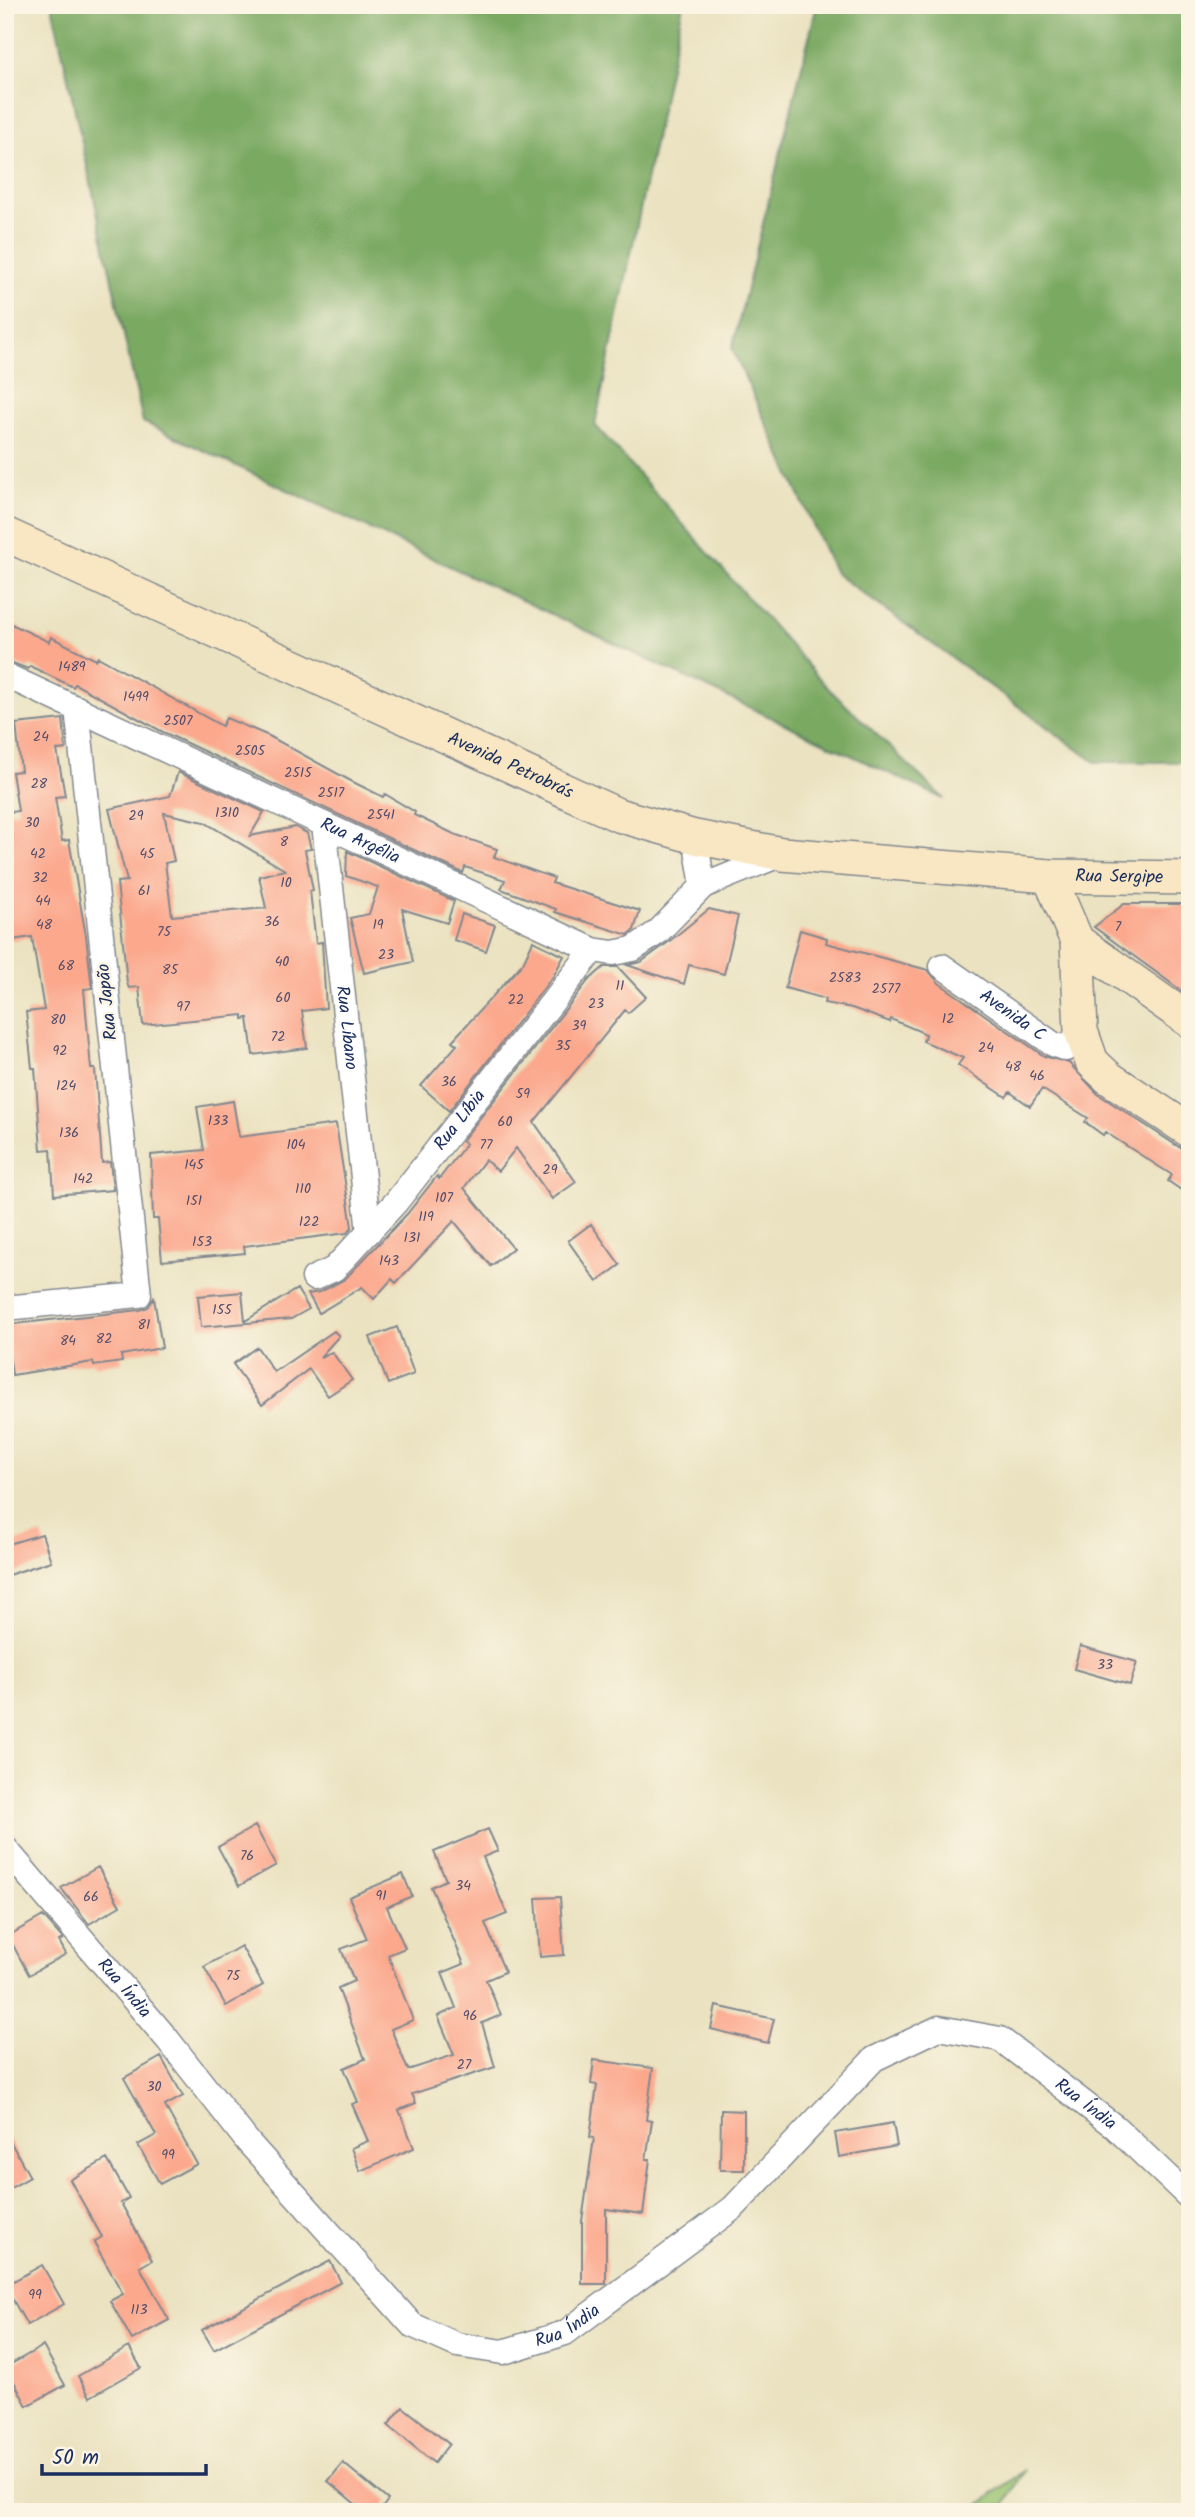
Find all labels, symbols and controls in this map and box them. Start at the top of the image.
house number: 1489 [58,656,86,678]
house number: 1499 [123,686,149,708]
house number: 2507 [163,710,193,732]
street label: Avenida Petrobrás [443,724,578,807]
house number: 24 [33,726,49,748]
house number: 2505 [235,740,267,762]
house number: 2515 [284,762,313,784]
house number: 28 [31,773,48,795]
house number: 2517 [318,782,345,804]
house number: 1310 [215,802,239,824]
house number: 2541 [367,804,395,826]
house number: 29 [129,805,144,827]
street label: Rua Argélia [315,810,405,872]
house number: 30 [25,812,40,834]
house number: 8 [280,831,289,853]
house number: 42 [30,843,46,865]
house number: 45 [139,843,156,865]
street label: Rua Sergipe [1075,862,1163,892]
house number: 32 [32,867,48,889]
house number: 10 [280,872,292,894]
house number: 61 [138,880,150,902]
house number: 44 [35,890,51,912]
house number: 36 [264,911,280,933]
house number: 48 [36,914,53,936]
house number: 19 [372,914,384,936]
house number: 7 [1115,916,1122,938]
house number: 75 [157,921,172,943]
house number: 23 [378,944,394,966]
house number: 40 [275,951,289,973]
house number: 68 [58,955,75,977]
house number: 85 [162,959,179,981]
street label: Rua Japão [90,962,126,1042]
house number: 2583 [829,967,861,989]
house number: 11 [616,975,624,997]
house number: 2577 [872,978,901,1000]
street label: Avenida C [973,982,1052,1049]
street label: Rua Líbano [327,984,366,1071]
house number: 60 [276,987,290,1009]
house number: 22 [508,989,524,1011]
house number: 23 [588,993,604,1015]
house number: 97 [176,996,190,1018]
house number: 12 [942,1008,954,1030]
house number: 80 [50,1009,66,1031]
house number: 39 [572,1015,587,1037]
house number: 72 [271,1026,285,1048]
house number: 35 [555,1035,572,1057]
house number: 24 [978,1037,994,1059]
house number: 92 [53,1040,67,1062]
house number: 48 [1005,1056,1022,1078]
house number: 46 [1029,1065,1045,1087]
house number: 36 [441,1071,457,1093]
house number: 124 [56,1075,76,1097]
street label: Rua Líbia [427,1083,493,1157]
house number: 59 [516,1083,530,1105]
house number: 133 [208,1110,228,1132]
house number: 60 [498,1111,512,1133]
house number: 136 [59,1122,79,1144]
house number: 104 [286,1134,306,1156]
house number: 77 [480,1134,493,1156]
house number: 145 [184,1154,205,1176]
house number: 29 [543,1159,558,1181]
house number: 142 [73,1168,93,1190]
house number: 110 [295,1178,311,1200]
house number: 107 [435,1187,453,1209]
house number: 151 [186,1190,202,1212]
house number: 119 [418,1206,434,1228]
house number: 122 [299,1211,319,1233]
house number: 131 [404,1227,420,1249]
house number: 153 [192,1231,212,1253]
house number: 143 [379,1250,399,1272]
house number: 155 [212,1299,233,1321]
house number: 81 [138,1314,150,1336]
house number: 82 [96,1328,112,1350]
house number: 84 [60,1330,76,1352]
house number: 33 [1097,1654,1113,1676]
house number: 76 [240,1845,254,1867]
house number: 34 [455,1875,471,1897]
house number: 91 [375,1885,387,1907]
house number: 66 [83,1886,99,1908]
street label: Rua Índia [90,1952,158,2025]
house number: 75 [226,1965,241,1987]
house number: 96 [463,2005,477,2027]
house number: 27 [457,2054,472,2076]
street label: Rua Índia [1048,2071,1123,2138]
house number: 30 [147,2076,162,2098]
house number: 99 [161,2144,175,2166]
house number: 99 [28,2284,42,2306]
street label: Rua Índia [531,2297,607,2356]
house number: 113 [131,2299,147,2321]
scale bar [42,2433,206,2477]
text: 50 m [52,2442,99,2475]

